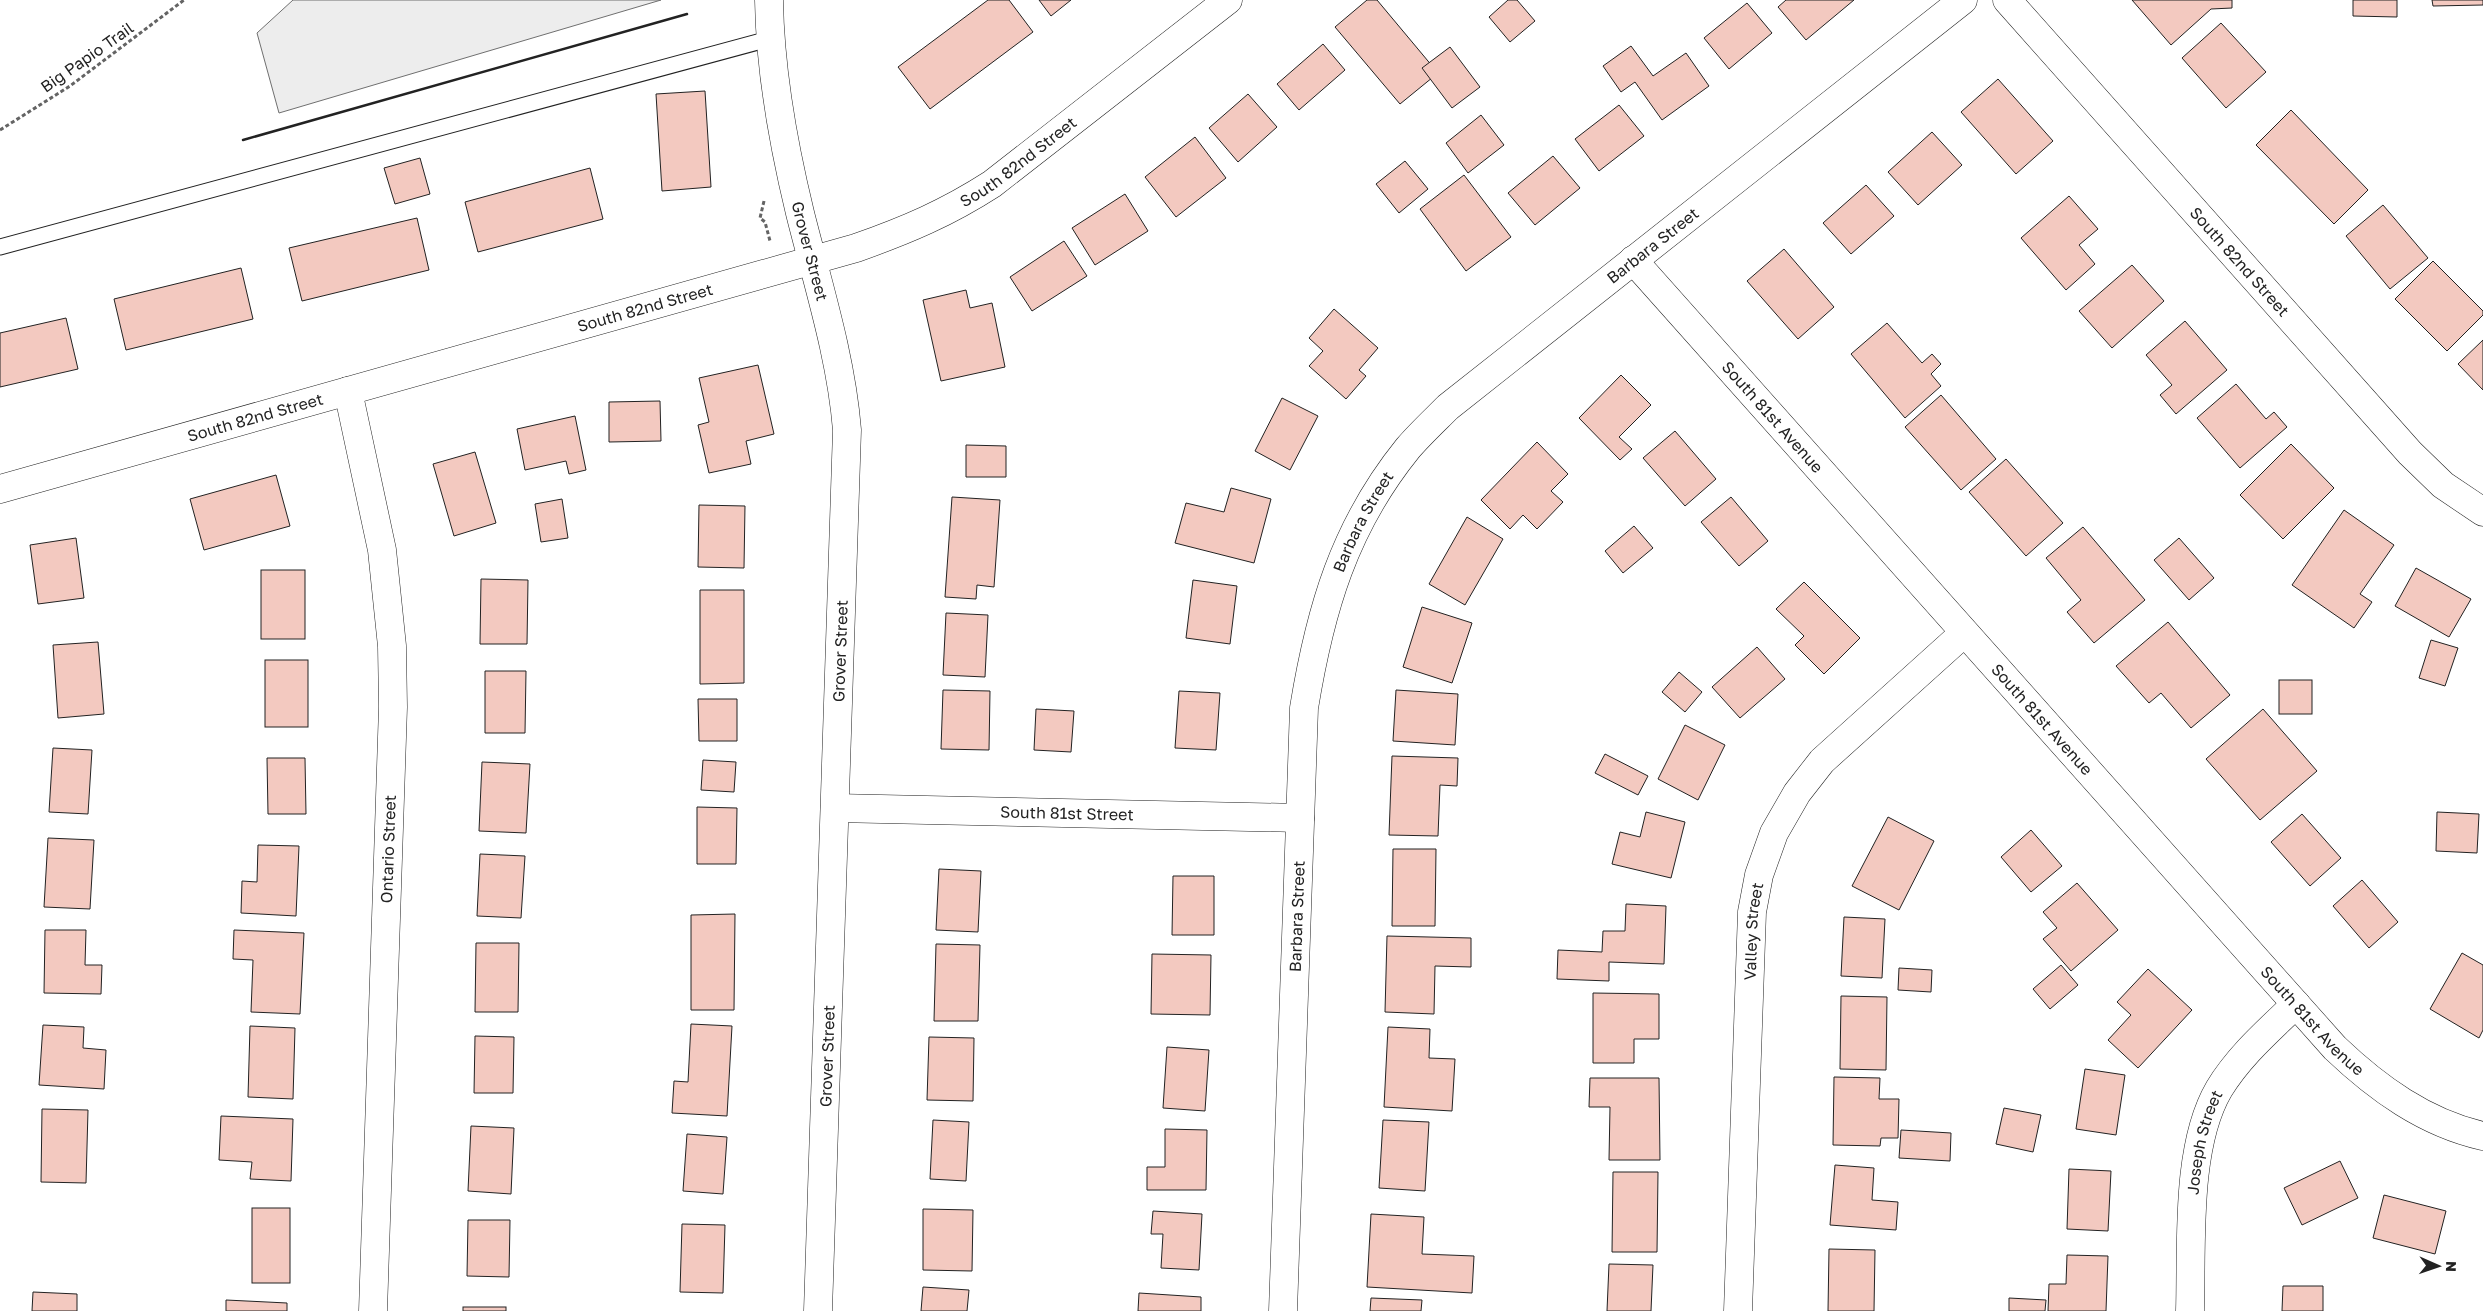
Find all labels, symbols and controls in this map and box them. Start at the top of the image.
street label: Big Papio Trail [37,18,137,96]
street label: South 82nd Street [956,112,1080,211]
street label: Grover Street [788,199,833,303]
street label: Barbara Street [1603,203,1703,288]
street label: South 82nd Street [2186,203,2294,320]
street label: South 82nd Street [575,279,715,336]
street label: South 81st Avenue [1718,357,1828,477]
street label: South 82nd Street [185,389,325,446]
street label: Barbara Street [1328,467,1397,575]
street label: Grover Street [828,600,852,702]
street label: South 81st Avenue [1987,659,2097,779]
street label: Ontario Street [376,794,400,904]
street label: South 81st Street [1000,802,1134,824]
street label: Barbara Street [1285,860,1309,972]
street label: Valley Street [1740,881,1767,981]
street label: South 81st Avenue [2257,962,2368,1080]
street label: Grover Street [815,1005,839,1107]
street label: Joseph Street [2183,1086,2227,1195]
north arrow [2413,1241,2463,1291]
text: N [2443,1261,2460,1272]

